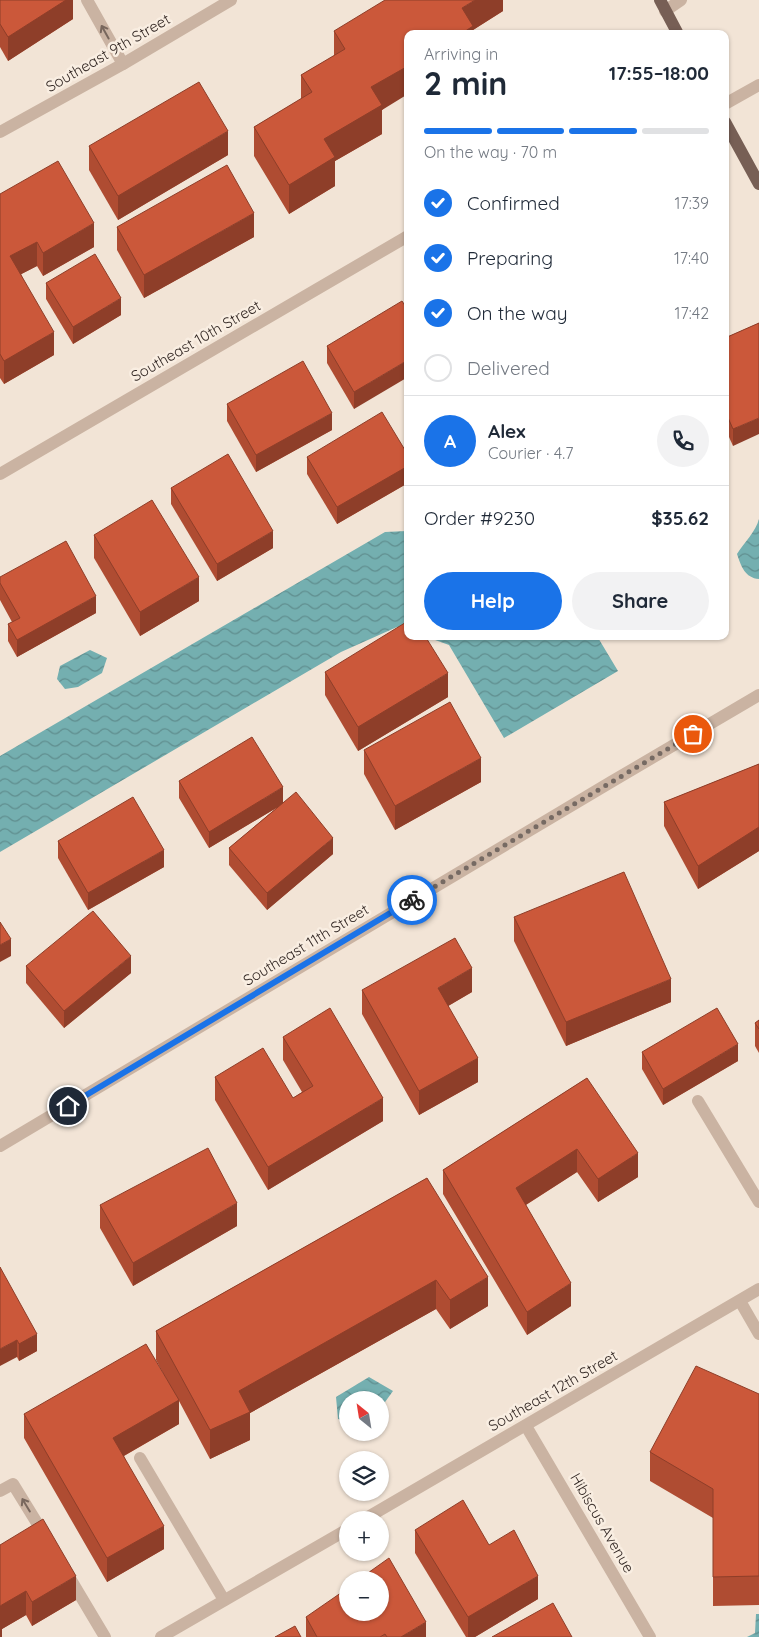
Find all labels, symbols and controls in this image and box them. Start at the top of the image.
street label: Southeast 9th Street [42,9,173,96]
one-way arrow [100,25,109,40]
text: Arriving in [424,44,498,64]
text: 17:55–18:00 [609,61,709,85]
text: 2 min [424,63,507,103]
text: On the way · 70 m [424,142,557,162]
icon: check [424,189,452,217]
text: Confirmed [467,191,560,215]
text: 17:39 [675,193,709,213]
icon: check [424,244,452,272]
text: Preparing [467,246,553,270]
text: 17:40 [674,248,709,268]
street label: Southeast 10th Street [127,296,264,385]
icon: check [424,299,452,327]
text: On the way [467,301,568,325]
text: 17:42 [675,303,709,323]
text: Delivered [467,356,550,380]
button: phone [657,415,709,467]
text: Alex [488,419,526,443]
text: A [444,429,456,453]
text: Courier · 4.7 [488,443,573,463]
text: Order #9230 [424,506,535,530]
text: $35.62 [651,506,709,530]
button: Help [424,572,562,630]
button: Share [572,572,709,630]
pin [672,713,714,755]
icon: bag [679,720,707,748]
courier [387,875,437,925]
icon: bike [398,886,426,914]
street label: Southeast 11th Street [239,900,372,990]
pin [47,1085,89,1127]
icon: home [54,1092,82,1120]
street label: Southeast 12th Street [485,1346,621,1435]
north arrow [339,1391,389,1441]
map controls [339,1391,389,1621]
button: layers [339,1451,389,1501]
street label: Hibiscus Avenue [566,1469,639,1576]
one-way arrow [21,1499,31,1513]
button: + [339,1511,389,1561]
button: − [339,1571,389,1621]

